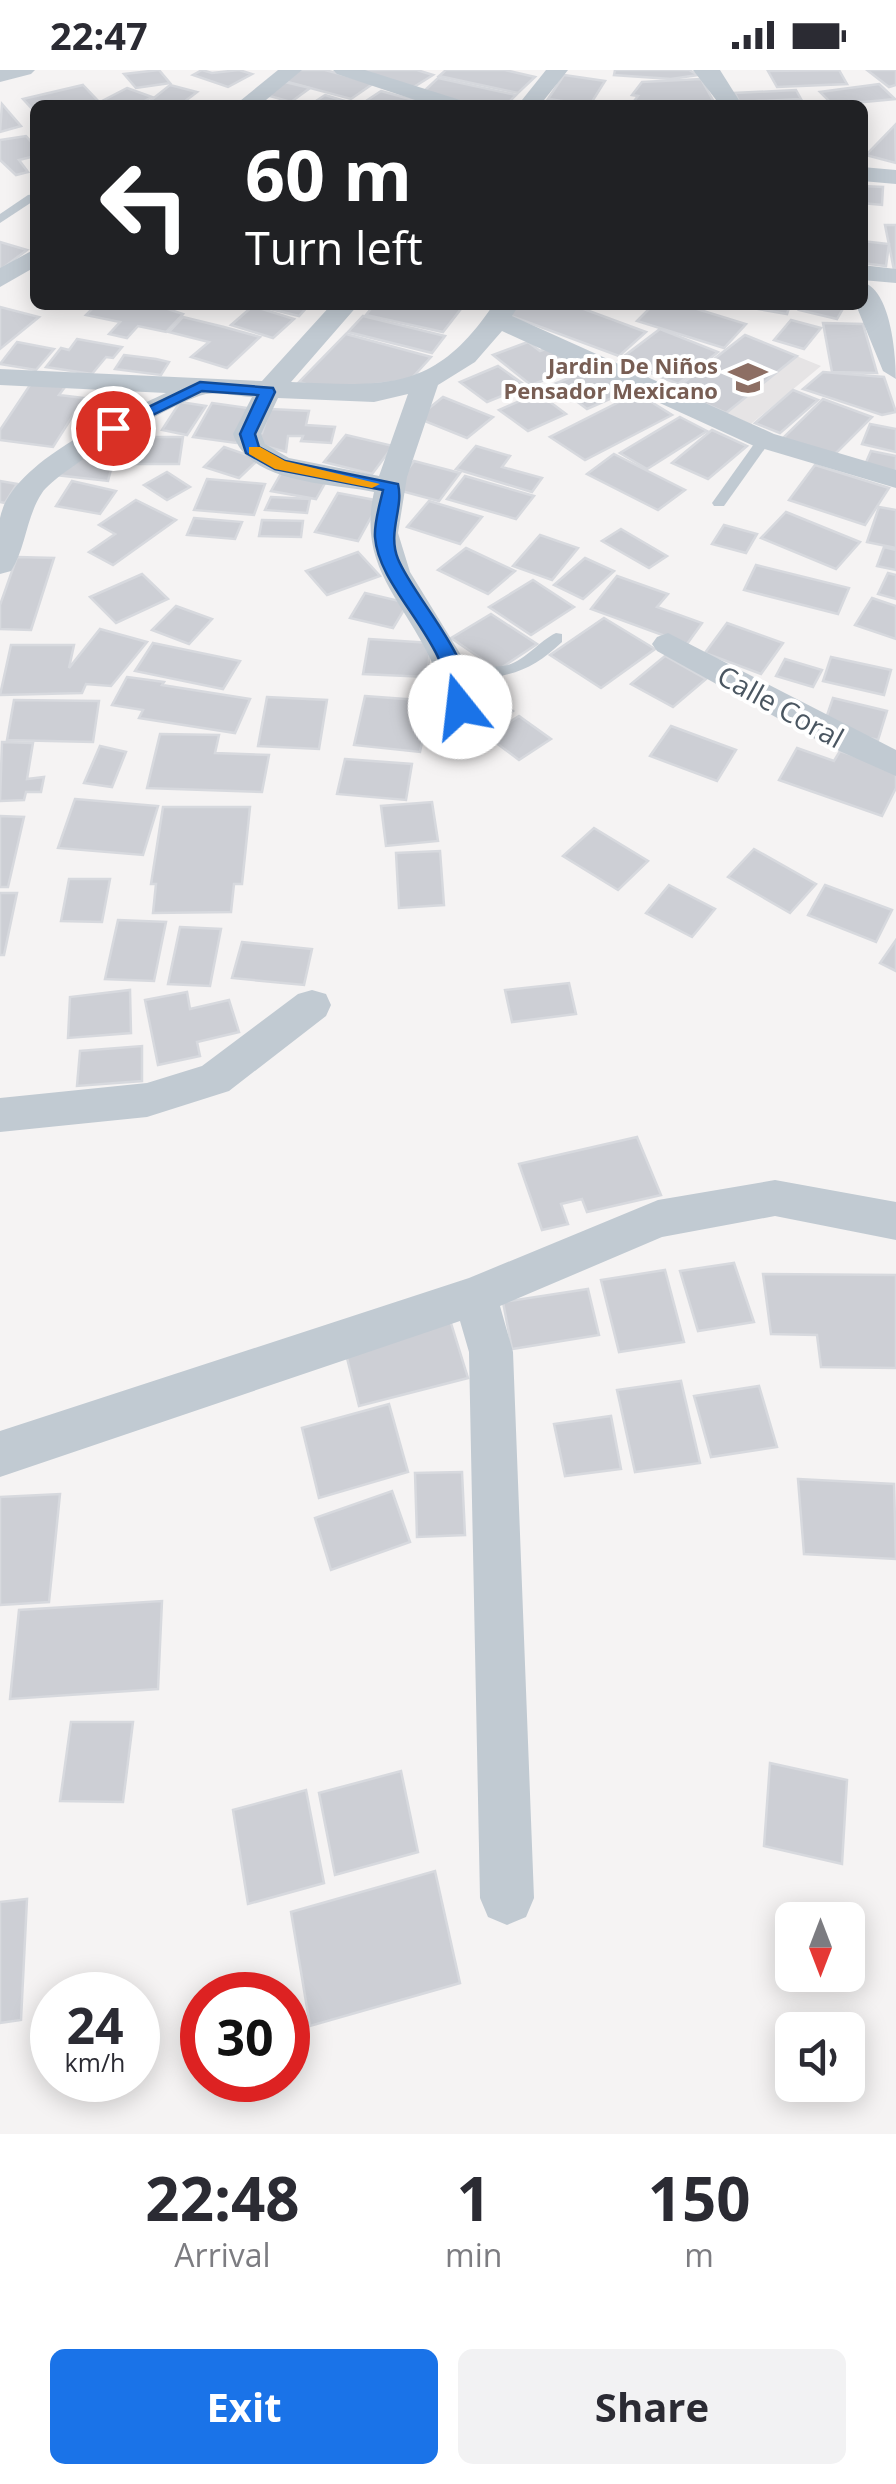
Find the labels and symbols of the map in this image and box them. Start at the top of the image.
place label: Jardin De Niños Pensador Mexicano [503,350,718,405]
school or university icon: Jardin De Niños Pensador Mexicano [727,357,769,399]
pin [71,386,156,471]
position arrow [408,655,512,759]
street label: Calle Coral [711,656,851,756]
north arrow [775,1902,865,1992]
speed limit sign: 30 [180,1972,310,2102]

